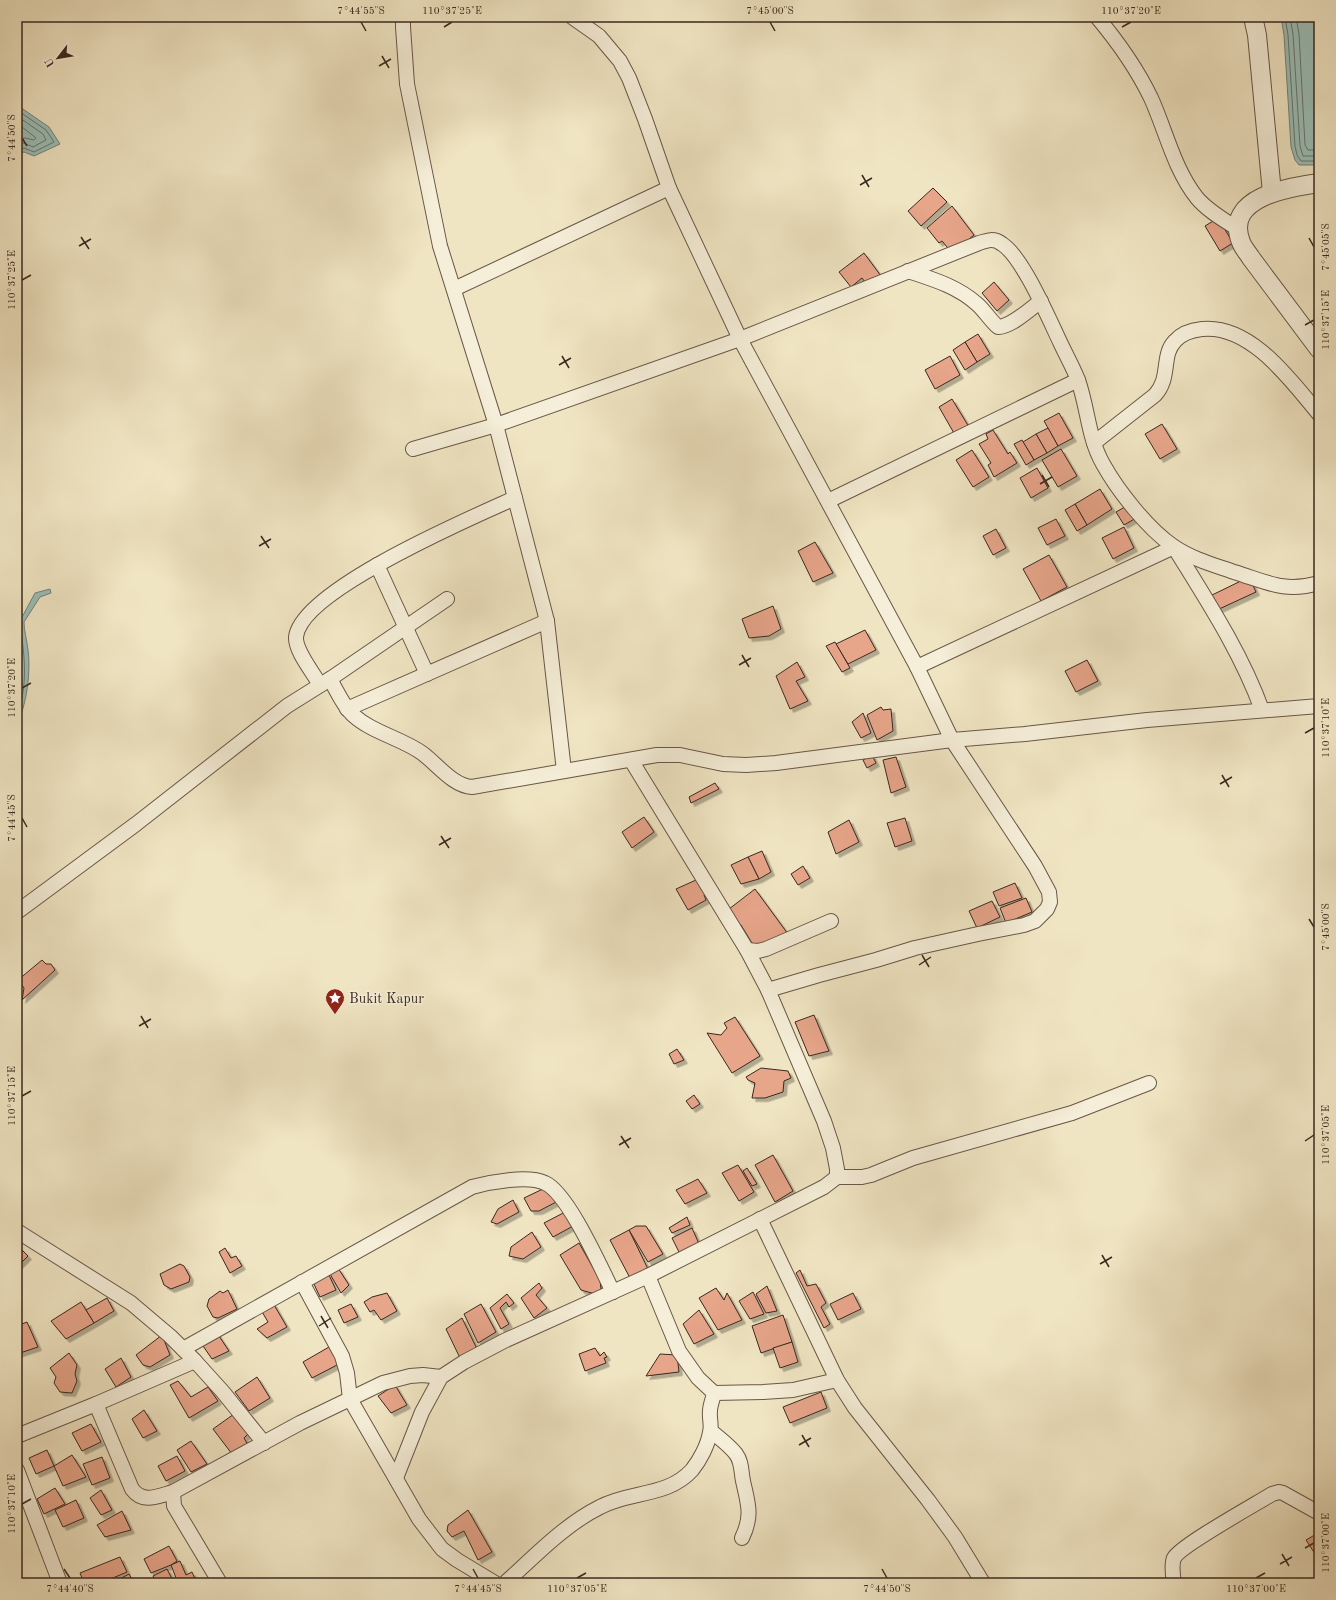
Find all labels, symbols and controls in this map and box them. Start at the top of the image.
text: 7°44'55"S [337,6,385,16]
text: 110°37'25"E [422,6,482,16]
text: 7°45'00"S [746,6,794,16]
text: 110°37'20"E [1101,6,1161,16]
north arrow [38,38,78,78]
text: U [44,56,58,69]
text: 7°44'50"S [7,114,17,162]
text: 7°45'05"S [1321,223,1331,271]
text: 110°37'25"E [7,250,17,310]
text: 110°37'15"E [1321,290,1331,350]
text: 110°37'20"E [7,658,17,718]
text: 110°37'10"E [1321,698,1331,758]
text: 7°44'45"S [7,794,17,842]
text: 7°45'00"S [1321,903,1331,951]
place icon: Bukit Kapur [324,987,346,1015]
place label: Bukit Kapur [349,992,424,1006]
text: 110°37'15"E [7,1066,17,1126]
text: 110°37'05"E [1321,1105,1331,1165]
text: 110°37'10"E [7,1474,17,1534]
text: 110°37'00"E [1321,1513,1331,1573]
text: 7°44'40"S [46,1584,94,1594]
text: 7°44'45"S [454,1584,502,1594]
text: 110°37'05"E [547,1584,607,1594]
text: 7°44'50"S [863,1584,911,1594]
text: 110°37'00"E [1226,1584,1286,1594]

